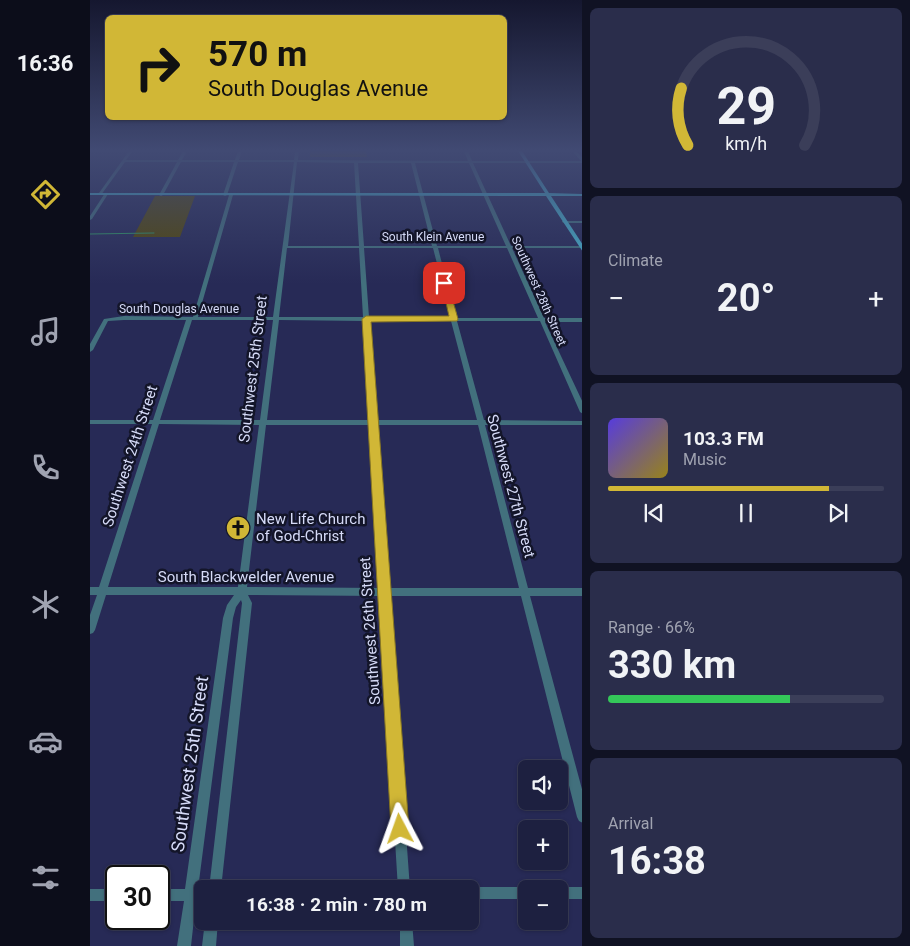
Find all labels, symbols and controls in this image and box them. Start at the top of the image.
text: 570 m [208,34,307,75]
icon: right [125,35,190,100]
text: 16:36 [17,51,73,76]
text: South Douglas Avenue [208,76,428,101]
text: 29 [716,76,776,137]
text: km/h [725,133,767,154]
icon: directions [28,177,63,212]
street label: South Klein Avenue [382,230,484,244]
street label: Southwest 28th Street [509,234,569,348]
text: Climate [608,251,663,270]
pin [423,262,465,304]
icon: arrive [430,269,458,297]
text: 20° [717,276,775,320]
text: − [608,282,624,315]
text: + [868,282,884,315]
street label: Southwest 25th Street [235,294,271,443]
street label: South Douglas Avenue [119,302,239,316]
icon: music [28,314,63,349]
street label: Southwest 24th Street [99,383,161,529]
street label: Southwest 27th Street [483,412,539,560]
text: 103.3 FM [683,427,764,450]
icon: phone [28,450,63,485]
text: Music [683,450,726,469]
icon: previous [640,499,668,527]
icon: pause [732,499,760,527]
icon: next [824,499,852,527]
place label: New Life Church of God-Christ [256,510,365,545]
church icon: New Life Church of God-Christ [225,515,251,541]
street label: Southwest 26th Street [356,557,384,705]
street label: South Blackwelder Avenue [158,568,334,586]
icon: climate [28,587,63,622]
text: Range · 66% [608,618,695,637]
text: 330 km [608,643,736,687]
street label: Southwest 25th Street [167,675,212,853]
icon: car [28,724,63,759]
map controls [518,760,568,930]
button: sound [518,760,568,810]
position arrow [373,802,425,854]
text: Arrival [608,814,653,833]
button: + [518,820,568,870]
text: 16:38 [608,839,706,883]
icon: filters [28,860,63,895]
speed limit sign: 30 [105,865,170,930]
button: − [518,880,568,930]
text: 16:38 · 2 min · 780 m [246,893,427,916]

